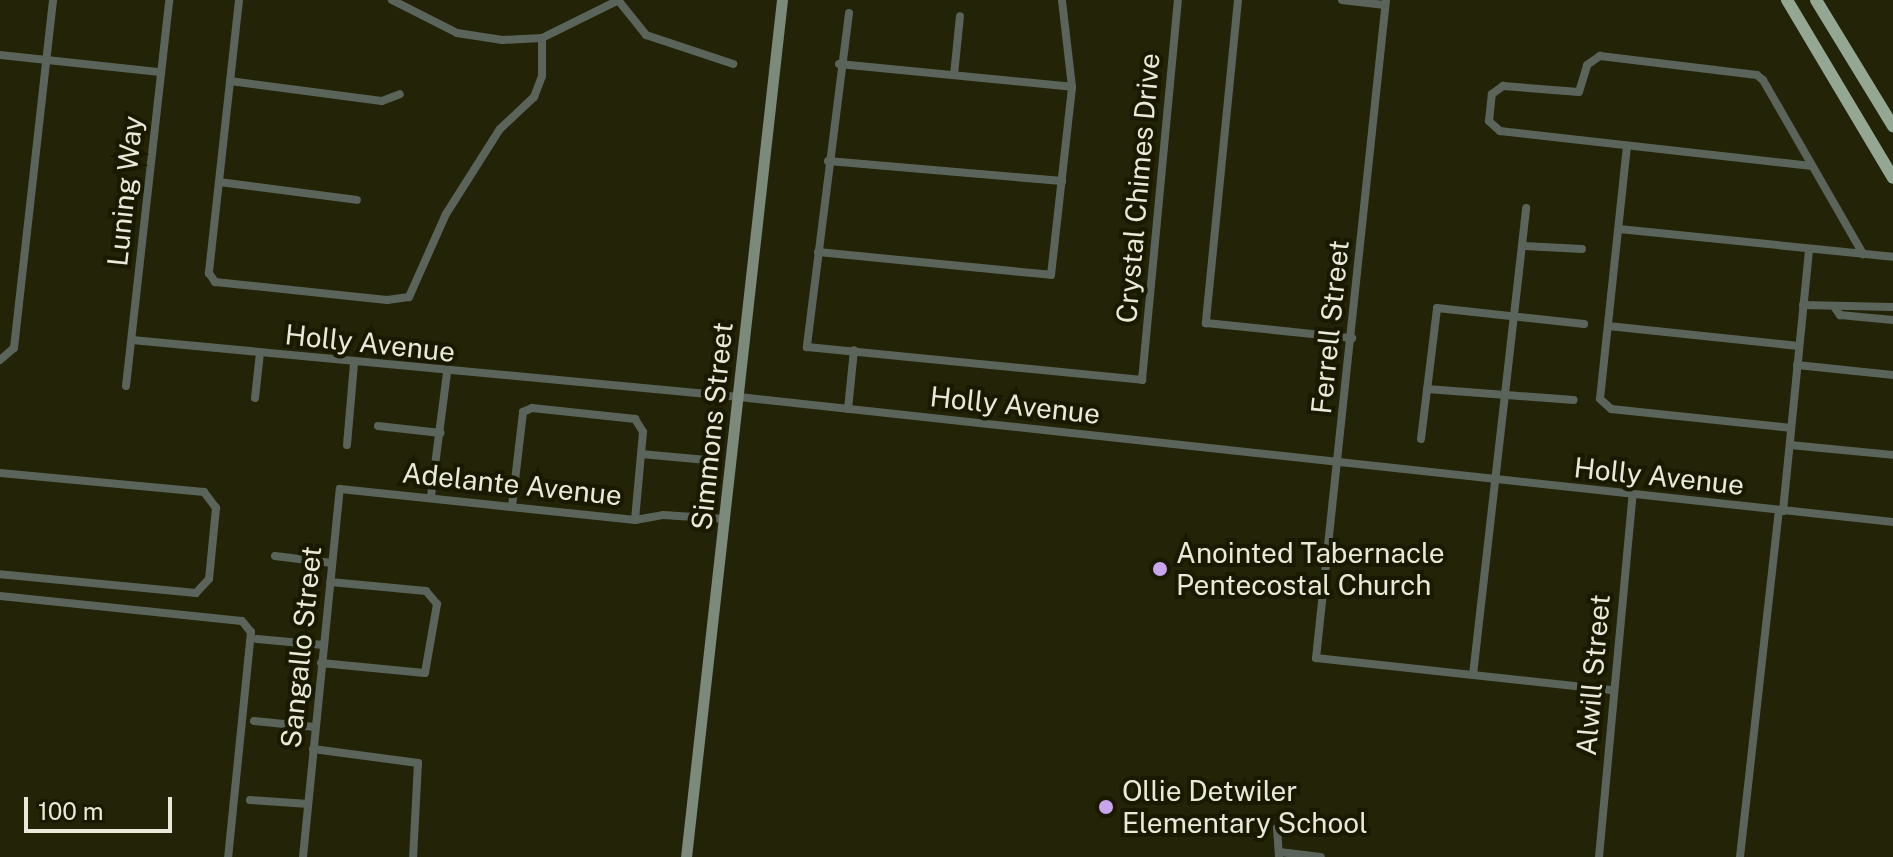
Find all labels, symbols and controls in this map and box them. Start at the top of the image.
street label: Crystal Chimes Drive [1109,51,1167,325]
street label: Luning Way [100,114,150,268]
street label: Ferrell Street [1304,238,1356,416]
street label: Holly Avenue [283,317,457,369]
street label: Simmons Street [684,320,740,532]
street label: Holly Avenue [928,379,1102,431]
street label: Holly Avenue [1572,450,1746,502]
street label: Adelante Avenue [400,456,624,512]
place label: Anointed Tabernacle Pentecostal Church [1176,536,1445,602]
street label: Sangallo Street [274,544,328,750]
marker: Anointed Tabernacle Pentecostal Church [1151,560,1169,578]
street label: Alwill Street [1569,593,1617,757]
place label: Ollie Detwiler Elementary School [1122,774,1368,840]
scale bar [28,781,176,831]
text: 100 m [38,797,104,825]
marker: Ollie Detwiler Elementary School [1097,798,1115,816]

